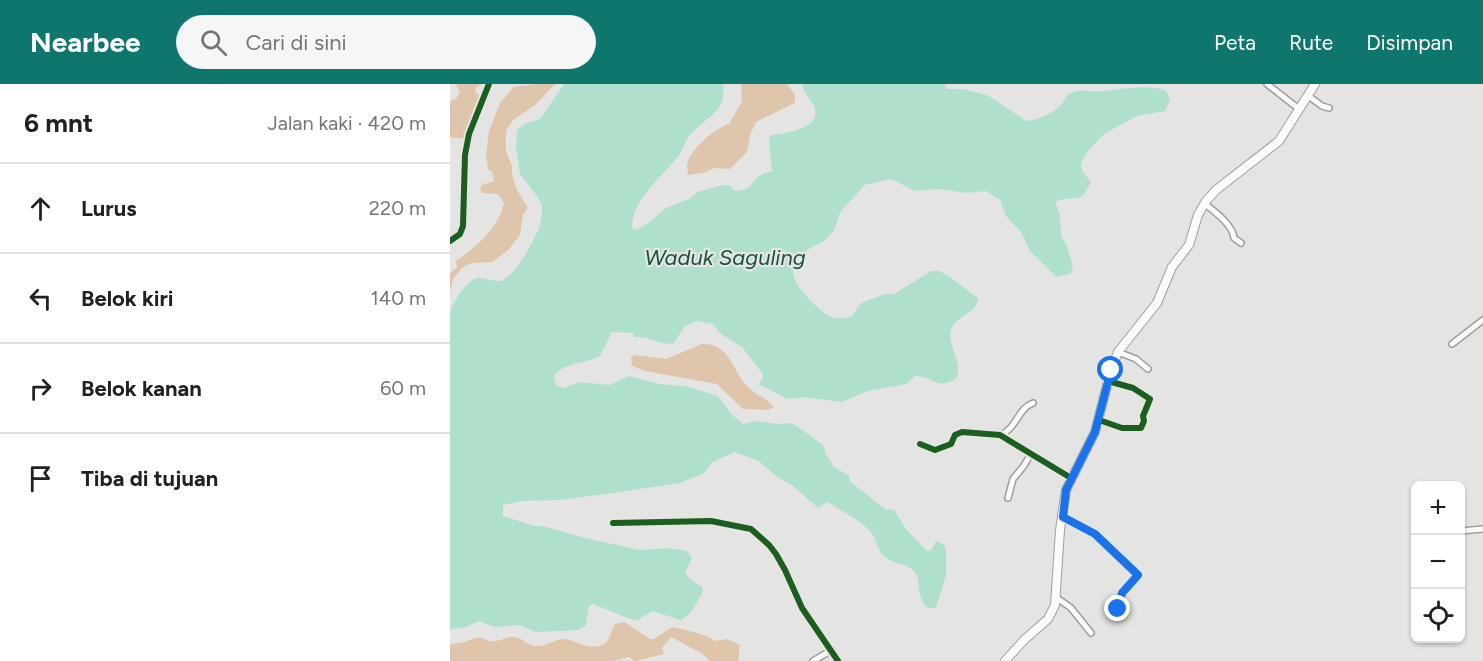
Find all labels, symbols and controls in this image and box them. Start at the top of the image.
search box [176,15,596,69]
text: Nearbee [30,25,140,59]
icon: search [197,26,230,59]
text: Cari di sini [245,29,347,56]
text: Peta [1214,30,1256,55]
text: Rute [1289,30,1333,55]
text: Disimpan [1366,30,1453,55]
text: 6 mnt [24,107,93,139]
text: Jalan kaki · 420 m [267,111,426,135]
icon: ahead [24,192,57,225]
text: Lurus [81,195,136,222]
text: 220 m [369,196,426,220]
water label: Waduk Saguling [644,244,806,271]
icon: left [24,282,57,315]
text: Belok kiri [81,285,174,312]
text: 140 m [371,286,426,310]
route start [1097,356,1123,382]
icon: right [24,372,57,405]
text: Belok kanan [81,375,202,402]
text: 60 m [380,376,426,400]
icon: arrive [24,462,57,495]
text: Tiba di tujuan [81,465,218,492]
map controls [1411,481,1465,643]
button: + [1411,481,1465,535]
button: − [1411,535,1465,589]
button: locate [1411,589,1465,643]
route end [1104,595,1130,621]

